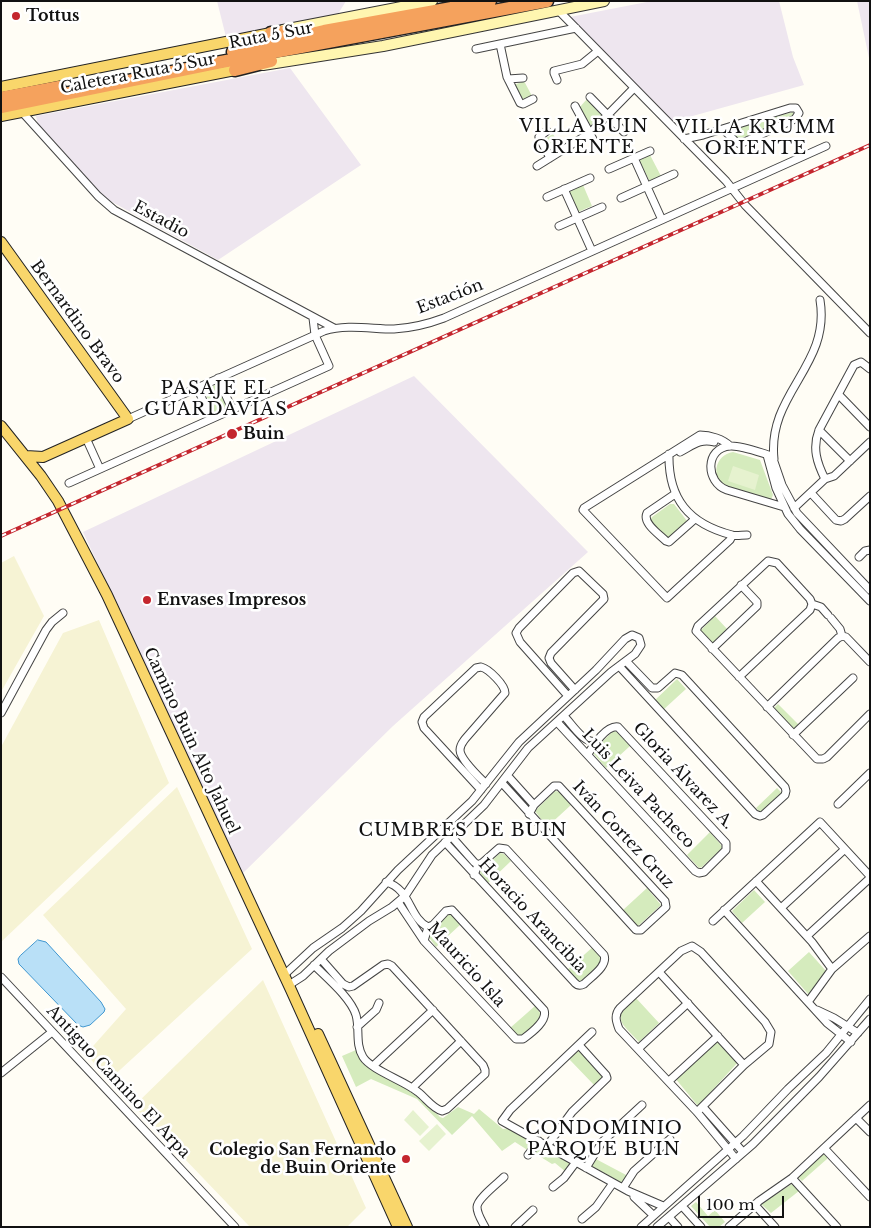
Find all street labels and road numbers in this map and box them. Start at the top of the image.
street label: Ruta 5 Sur [227,18,315,54]
street label: Caletera Ruta 5 Sur [59,50,217,98]
street label: Estadio [130,197,192,243]
street label: Bernardino Bravo [26,257,128,387]
street label: Estación [414,276,486,318]
street label: Camino Buin Alto Jahuel [139,645,243,837]
street label: Gloria Álvarez A. [629,719,737,833]
street label: Luis Leiva Pacheco [578,725,698,853]
street label: Iván Cortez Cruz [568,777,678,893]
street label: Horacio Arancibia [474,855,590,977]
street label: Mauricio Isla [423,919,509,1011]
street label: Antiguo Camino El Arpa [42,1002,194,1162]

